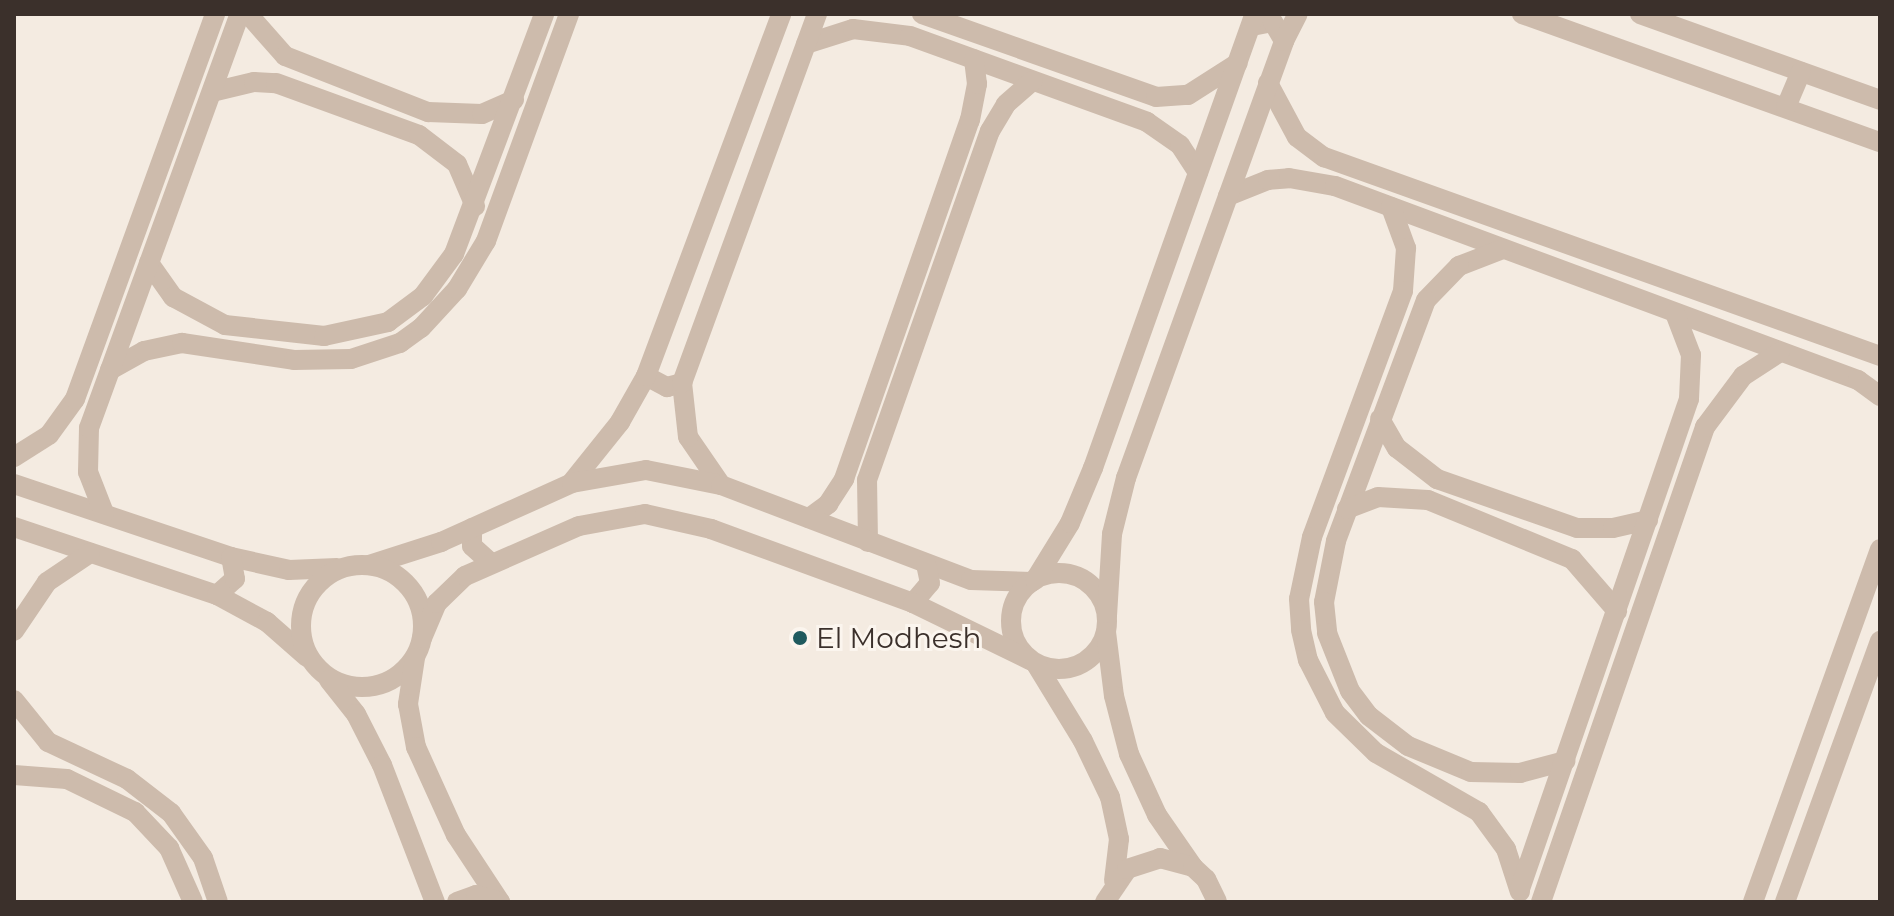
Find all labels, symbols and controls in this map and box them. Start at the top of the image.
place label: El Modhesh [816,621,981,655]
marker: El Modhesh [791,629,809,647]

